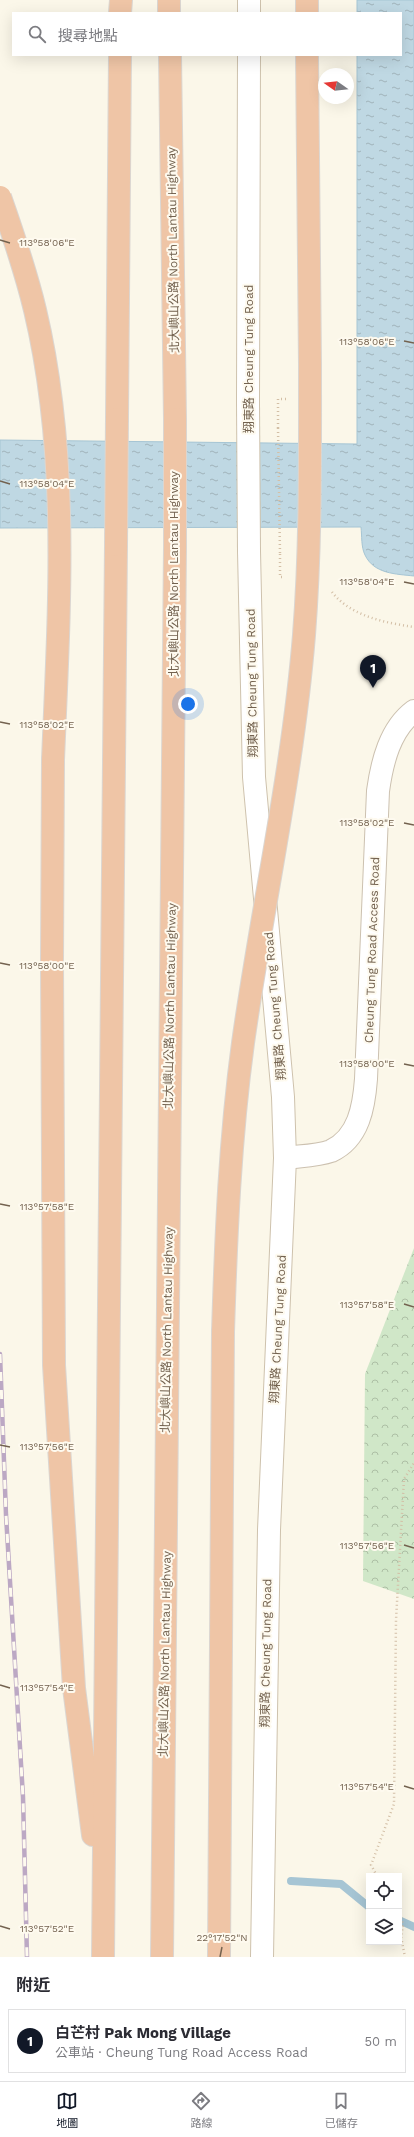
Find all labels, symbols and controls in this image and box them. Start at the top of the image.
search box [12,12,402,56]
icon: search [26,23,48,45]
text: 搜尋地點 [58,27,118,45]
north arrow [318,68,354,104]
street label: 北大嶼山公路 North Lantau Highway [164,146,182,353]
text: 113°58'06"E [19,237,75,248]
street label: 翔東路 Cheung Tung Road [242,285,256,433]
text: 113°58'06"E [339,336,395,347]
street label: 北大嶼山公路 North Lantau Highway [167,470,181,677]
text: 113°58'04"E [20,478,74,489]
text: 113°58'04"E [340,576,394,587]
street label: 翔東路 Cheung Tung Road [244,609,260,757]
pin: 1 [360,655,386,688]
your location [178,694,198,714]
text: 113°58'02"E [19,719,75,730]
text: 113°58'02"E [339,817,395,828]
street label: Cheung Tung Road Access Road [362,857,382,1043]
street label: 北大嶼山公路 North Lantau Highway [161,902,179,1109]
street label: 翔東路 Cheung Tung Road [262,931,288,1081]
text: 113°58'00"E [19,960,75,971]
text: 113°58'00"E [339,1058,395,1069]
text: 113°57'58"E [20,1201,74,1212]
street label: 北大嶼山公路 North Lantau Highway [158,1226,176,1433]
street label: 翔東路 Cheung Tung Road [267,1254,289,1404]
text: 113°57'58"E [340,1299,394,1310]
text: 113°57'56"E [20,1441,74,1452]
text: 113°57'56"E [340,1540,394,1551]
street label: 北大嶼山公路 North Lantau Highway [156,1550,174,1757]
street label: 翔東路 Cheung Tung Road [258,1579,274,1727]
text: 113°57'54"E [20,1682,74,1693]
text: 113°57'54"E [340,1781,394,1792]
map controls [366,1873,402,1945]
button: locate [366,1873,402,1909]
button: layers [366,1909,402,1945]
text: 113°57'52"E [20,1923,74,1934]
text: 22°17'52"N [196,1932,248,1943]
text: 附近 [16,1975,50,1995]
text: 白芒村 Pak Mong Village [55,2024,231,2042]
text: 1 [27,2034,33,2049]
text: 50 m [365,2034,397,2049]
text: 公車站 · Cheung Tung Road Access Road [55,2045,308,2060]
tab: 地圖 [56,2090,78,2130]
tab: 路線 [190,2090,212,2130]
tab: 已儲存 [325,2090,358,2130]

